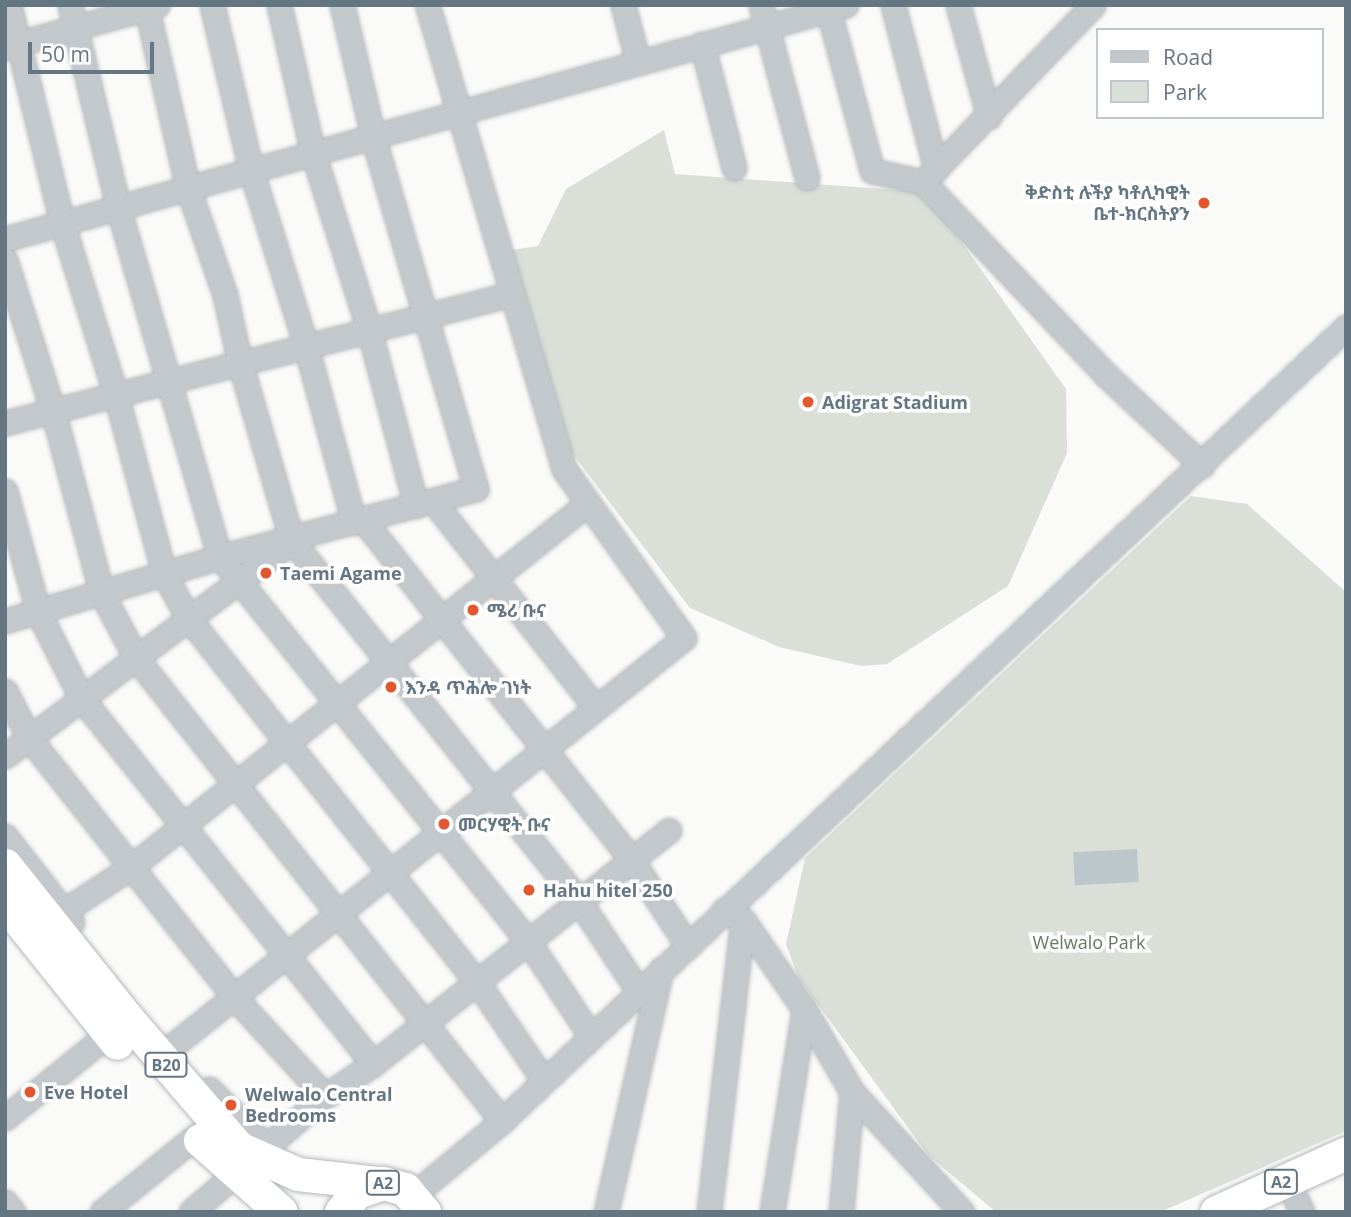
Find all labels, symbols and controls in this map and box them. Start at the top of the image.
scale bar [32,28,158,72]
legend [1096,28,1323,119]
text: 50 m [41,40,90,68]
text: Road [1163,43,1213,71]
text: Park [1163,78,1207,106]
place label: ቅድስቲ ሉችያ ካቶሊካዊት ቤተ-ክርስትያን [1025,182,1190,224]
marker: ቅድስቲ ሉችያ ካቶሊካዊት ቤተ-ክርስትያን [1196,195,1212,211]
place label: Adigrat Stadium [822,391,968,413]
marker: Adigrat Stadium [800,394,816,410]
place label: Taemi Agame [280,562,402,584]
marker: Taemi Agame [258,565,274,581]
place label: ሜሪ ቡና [487,599,546,621]
marker: ሜሪ ቡና [465,602,481,618]
place label: እንዳ ጥሕሎ ገነት [405,676,531,698]
marker: እንዳ ጥሕሎ ገነት [383,679,399,695]
place label: መርሃዊት ቡና [458,813,551,835]
marker: መርሃዊት ቡና [436,816,452,832]
place label: Hahu hitel 250 [543,879,673,901]
marker: Hahu hitel 250 [521,882,537,898]
park label: Welwalo Park [1033,931,1145,953]
road number: B20 [143,1052,189,1078]
place label: Eve Hotel [44,1081,128,1103]
marker: Eve Hotel [22,1084,38,1100]
place label: Welwalo Central Bedrooms [245,1084,392,1126]
marker: Welwalo Central Bedrooms [223,1097,239,1113]
road number: A2 [366,1170,400,1196]
road number: A2 [1264,1170,1298,1194]

